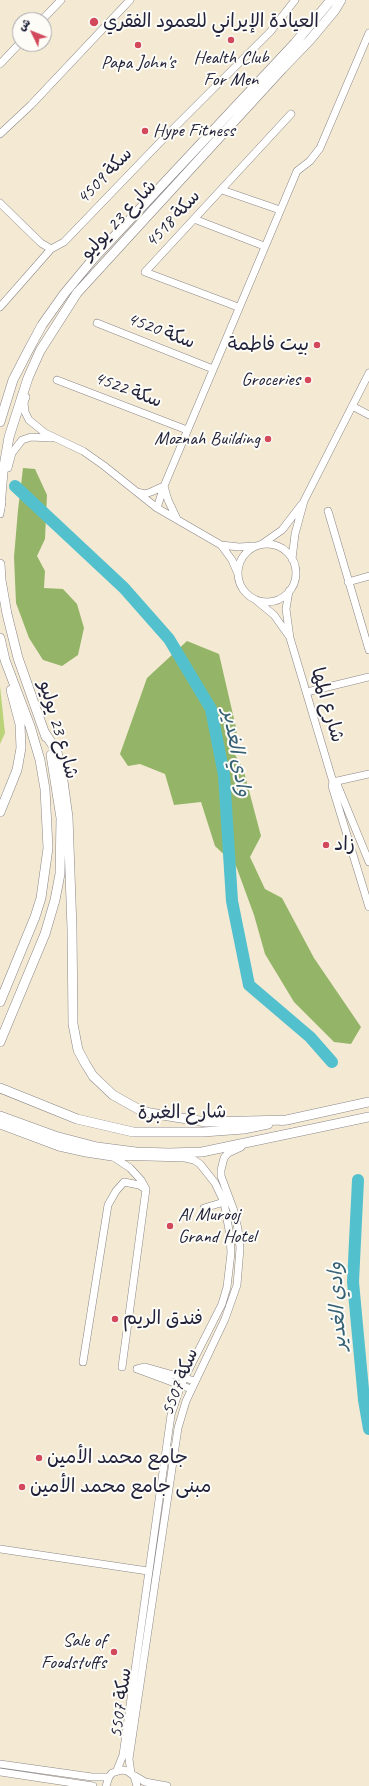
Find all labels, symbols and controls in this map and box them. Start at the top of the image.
place label: العيادة الإيراني للعمود الفقري [103,11,319,33]
north arrow [12,12,52,52]
text: ش [15,15,33,34]
marker: العيادة الإيراني للعمود الفقري [88,16,100,28]
marker: Health Club For Men [226,35,236,45]
marker: Papa John's [133,40,143,50]
place label: Health Club For Men [194,47,268,91]
place label: Papa John's [101,52,175,74]
place label: Hype Fitness [153,120,235,142]
marker: Hype Fitness [140,126,150,136]
street label: سكة 4509 [72,143,138,209]
street label: شارع 23 يوليو [76,175,162,265]
street label: سكة 4518 [141,185,205,253]
street label: سكة 4520 [124,308,198,354]
place label: بيت فاطمة [228,334,309,356]
marker: بيت فاطمة [312,340,322,350]
street label: سكة 4522 [91,367,165,413]
place label: Groceries [241,369,300,391]
marker: Groceries [303,375,313,385]
place label: Moznah Building [154,428,260,450]
marker: Moznah Building [263,434,273,444]
street label: شارع المها [305,665,349,745]
street label: شارع 23 يوليو [33,678,83,782]
water label: وادي الغدير [217,707,255,799]
place label: زاد [334,834,355,856]
marker: زاد [321,840,331,850]
street label: شارع الغبرة [138,1101,226,1125]
place label: Al Murooj Grand Hotel [178,1204,256,1248]
marker: Al Murooj Grand Hotel [165,1221,175,1231]
water label: وادي الغدير [324,1261,352,1351]
place label: فندق الريم [123,1308,203,1330]
marker: فندق الريم [110,1314,120,1324]
street label: سكة 5507 [156,1345,204,1419]
place label: جامع محمد الأمين [47,1447,188,1469]
marker: جامع محمد الأمين [34,1453,44,1463]
place label: مبنى جامع محمد الأمين [30,1476,211,1498]
marker: مبنى جامع محمد الأمين [17,1482,27,1492]
place label: Sale of Foodstuffs [41,1630,106,1674]
marker: Sale of Foodstuffs [109,1647,119,1657]
street label: سكة 5507 [105,1667,137,1739]

